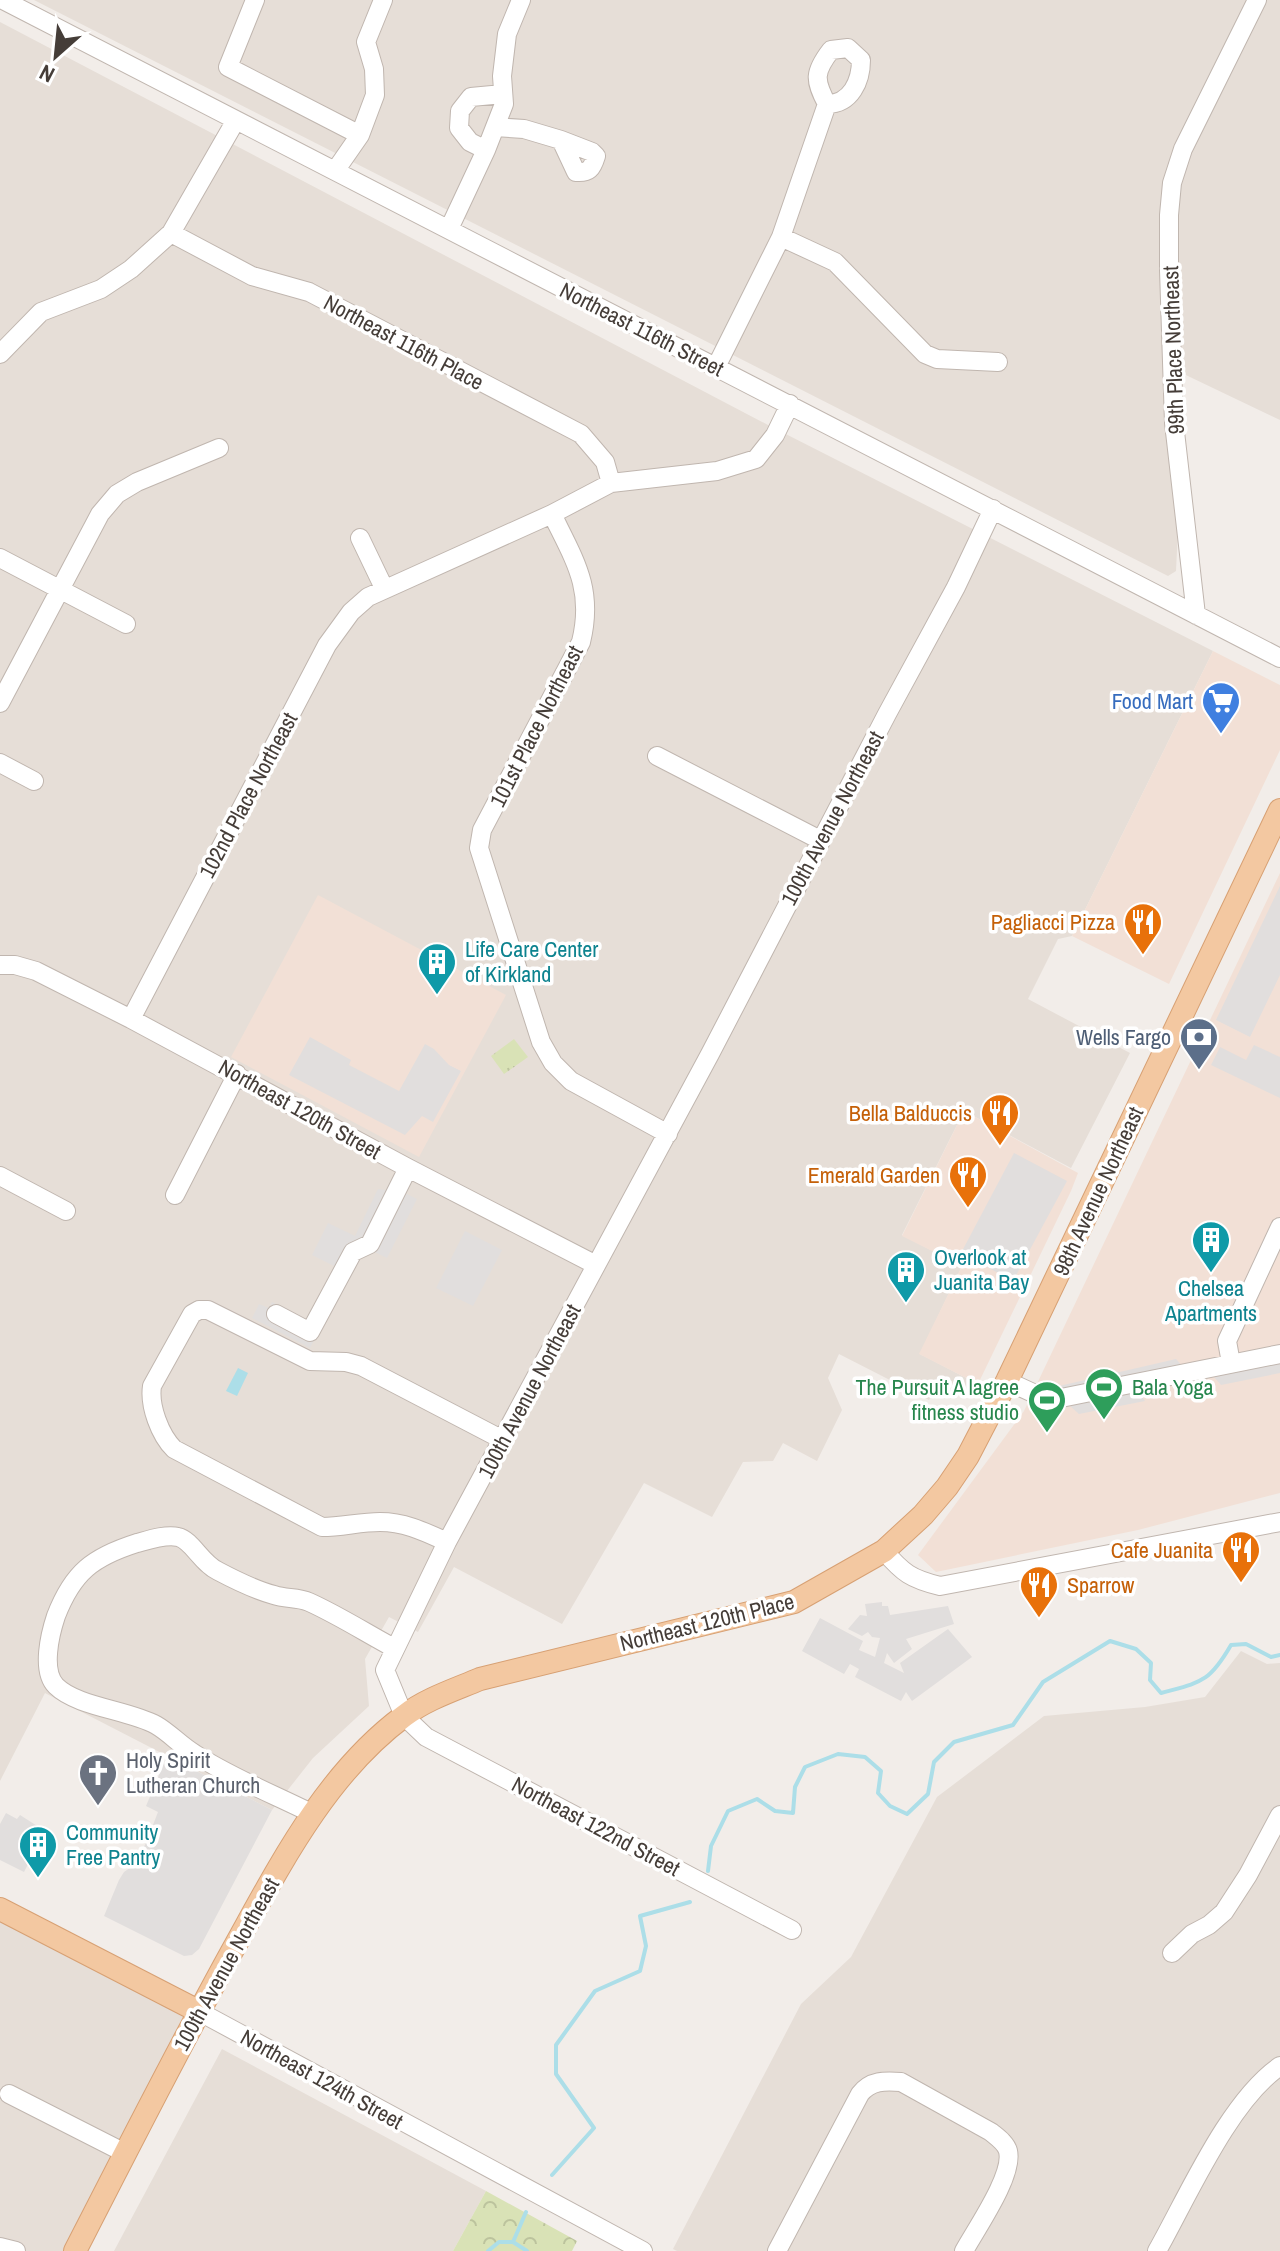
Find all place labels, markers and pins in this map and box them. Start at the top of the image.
supermarket icon: Food Mart [1200,680,1242,735]
place label: Food Mart [1112,686,1193,716]
restaurant icon: Pagliacci Pizza [1122,901,1164,956]
place label: Pagliacci Pizza [991,907,1115,937]
place label: Life Care Center of Kirkland [465,934,598,989]
building icon: Life Care Center of Kirkland [416,941,458,996]
bank icon: Wells Fargo [1178,1016,1220,1071]
place label: Wells Fargo [1076,1022,1171,1052]
restaurant icon: Bella Balduccis [979,1092,1021,1147]
place label: Bella Balduccis [849,1098,972,1128]
restaurant icon: Emerald Garden [947,1154,989,1209]
place label: Emerald Garden [808,1160,940,1190]
building icon: Chelsea Apartments [1190,1219,1232,1274]
place label: Overlook at Juanita Bay [934,1242,1029,1297]
building icon: Overlook at Juanita Bay [885,1249,927,1304]
place label: Chelsea Apartments [1164,1273,1257,1328]
sports icon: Bala Yoga [1083,1366,1125,1421]
place label: The Pursuit A lagree fitness studio [856,1372,1019,1427]
place label: Bala Yoga [1132,1372,1214,1402]
sports icon: The Pursuit A lagree fitness studio [1026,1379,1068,1434]
restaurant icon: Cafe Juanita [1220,1529,1262,1584]
place label: Cafe Juanita [1111,1535,1213,1565]
restaurant icon: Sparrow [1018,1564,1060,1619]
place label: Sparrow [1067,1570,1134,1600]
place label: Holy Spirit Lutheran Church [126,1745,260,1800]
church icon: Holy Spirit Lutheran Church [77,1752,119,1807]
place label: Community Free Pantry [66,1817,160,1872]
building icon: Community Free Pantry [17,1824,59,1879]

